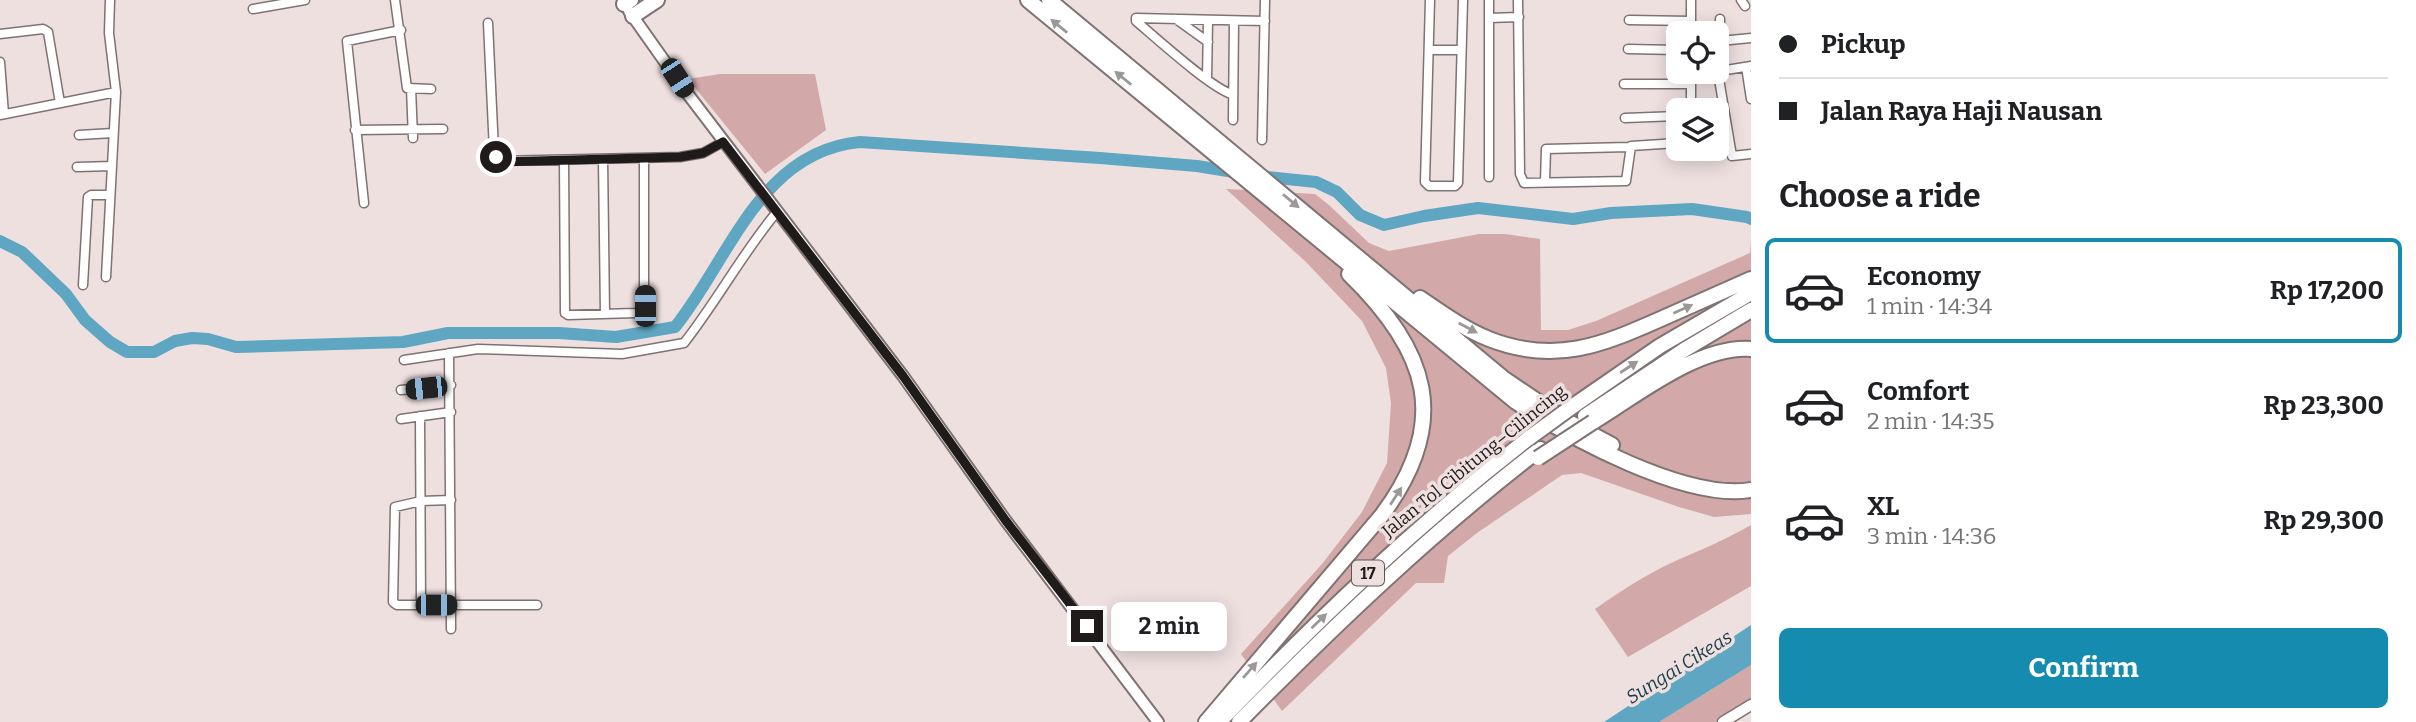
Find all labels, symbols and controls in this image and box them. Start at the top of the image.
one-way arrow [1051,18,1069,33]
map controls [1666,21,1729,161]
button: locate [1666,21,1729,84]
text: Pickup [1821,29,1906,60]
car [657,55,698,101]
one-way arrow [1114,70,1132,85]
text: Jalan Raya Haji Nausan [1821,96,2102,127]
button: layers [1666,98,1729,161]
route start [480,141,512,173]
text: Choose a ride [1779,177,1980,215]
one-way arrow [1282,193,1299,208]
icon: car [1783,259,1846,322]
text: Economy [1867,261,1981,292]
text: Rp 17,200 [2270,275,2384,306]
car [635,285,656,327]
text: 1 min · 14:34 [1867,292,1993,320]
one-way arrow [1672,303,1693,314]
one-way arrow [1458,322,1477,334]
one-way arrow [1620,360,1638,374]
icon: car [1783,374,1846,437]
car [405,375,448,401]
text: Comfort [1867,376,1970,407]
street label: Jalan Tol Cibitung–Cilincing [1377,380,1571,543]
text: Rp 23,300 [2263,390,2384,421]
text: 2 min · 14:35 [1867,407,1995,435]
one-way arrow [1389,486,1402,505]
icon: car [1783,489,1846,552]
text: XL [1867,491,1899,522]
text: Rp 29,300 [2263,505,2384,536]
text: 3 min · 14:36 [1867,522,1996,550]
road number: 17 [1352,560,1384,586]
car [416,595,458,616]
callout: 2 min [1112,602,1227,650]
route end [1071,610,1103,642]
text: 2 min [1138,612,1200,640]
one-way arrow [1310,612,1327,629]
water label: Sungai Cikeas [1622,625,1736,709]
button: Confirm [1779,628,2388,708]
one-way arrow [1242,662,1257,679]

